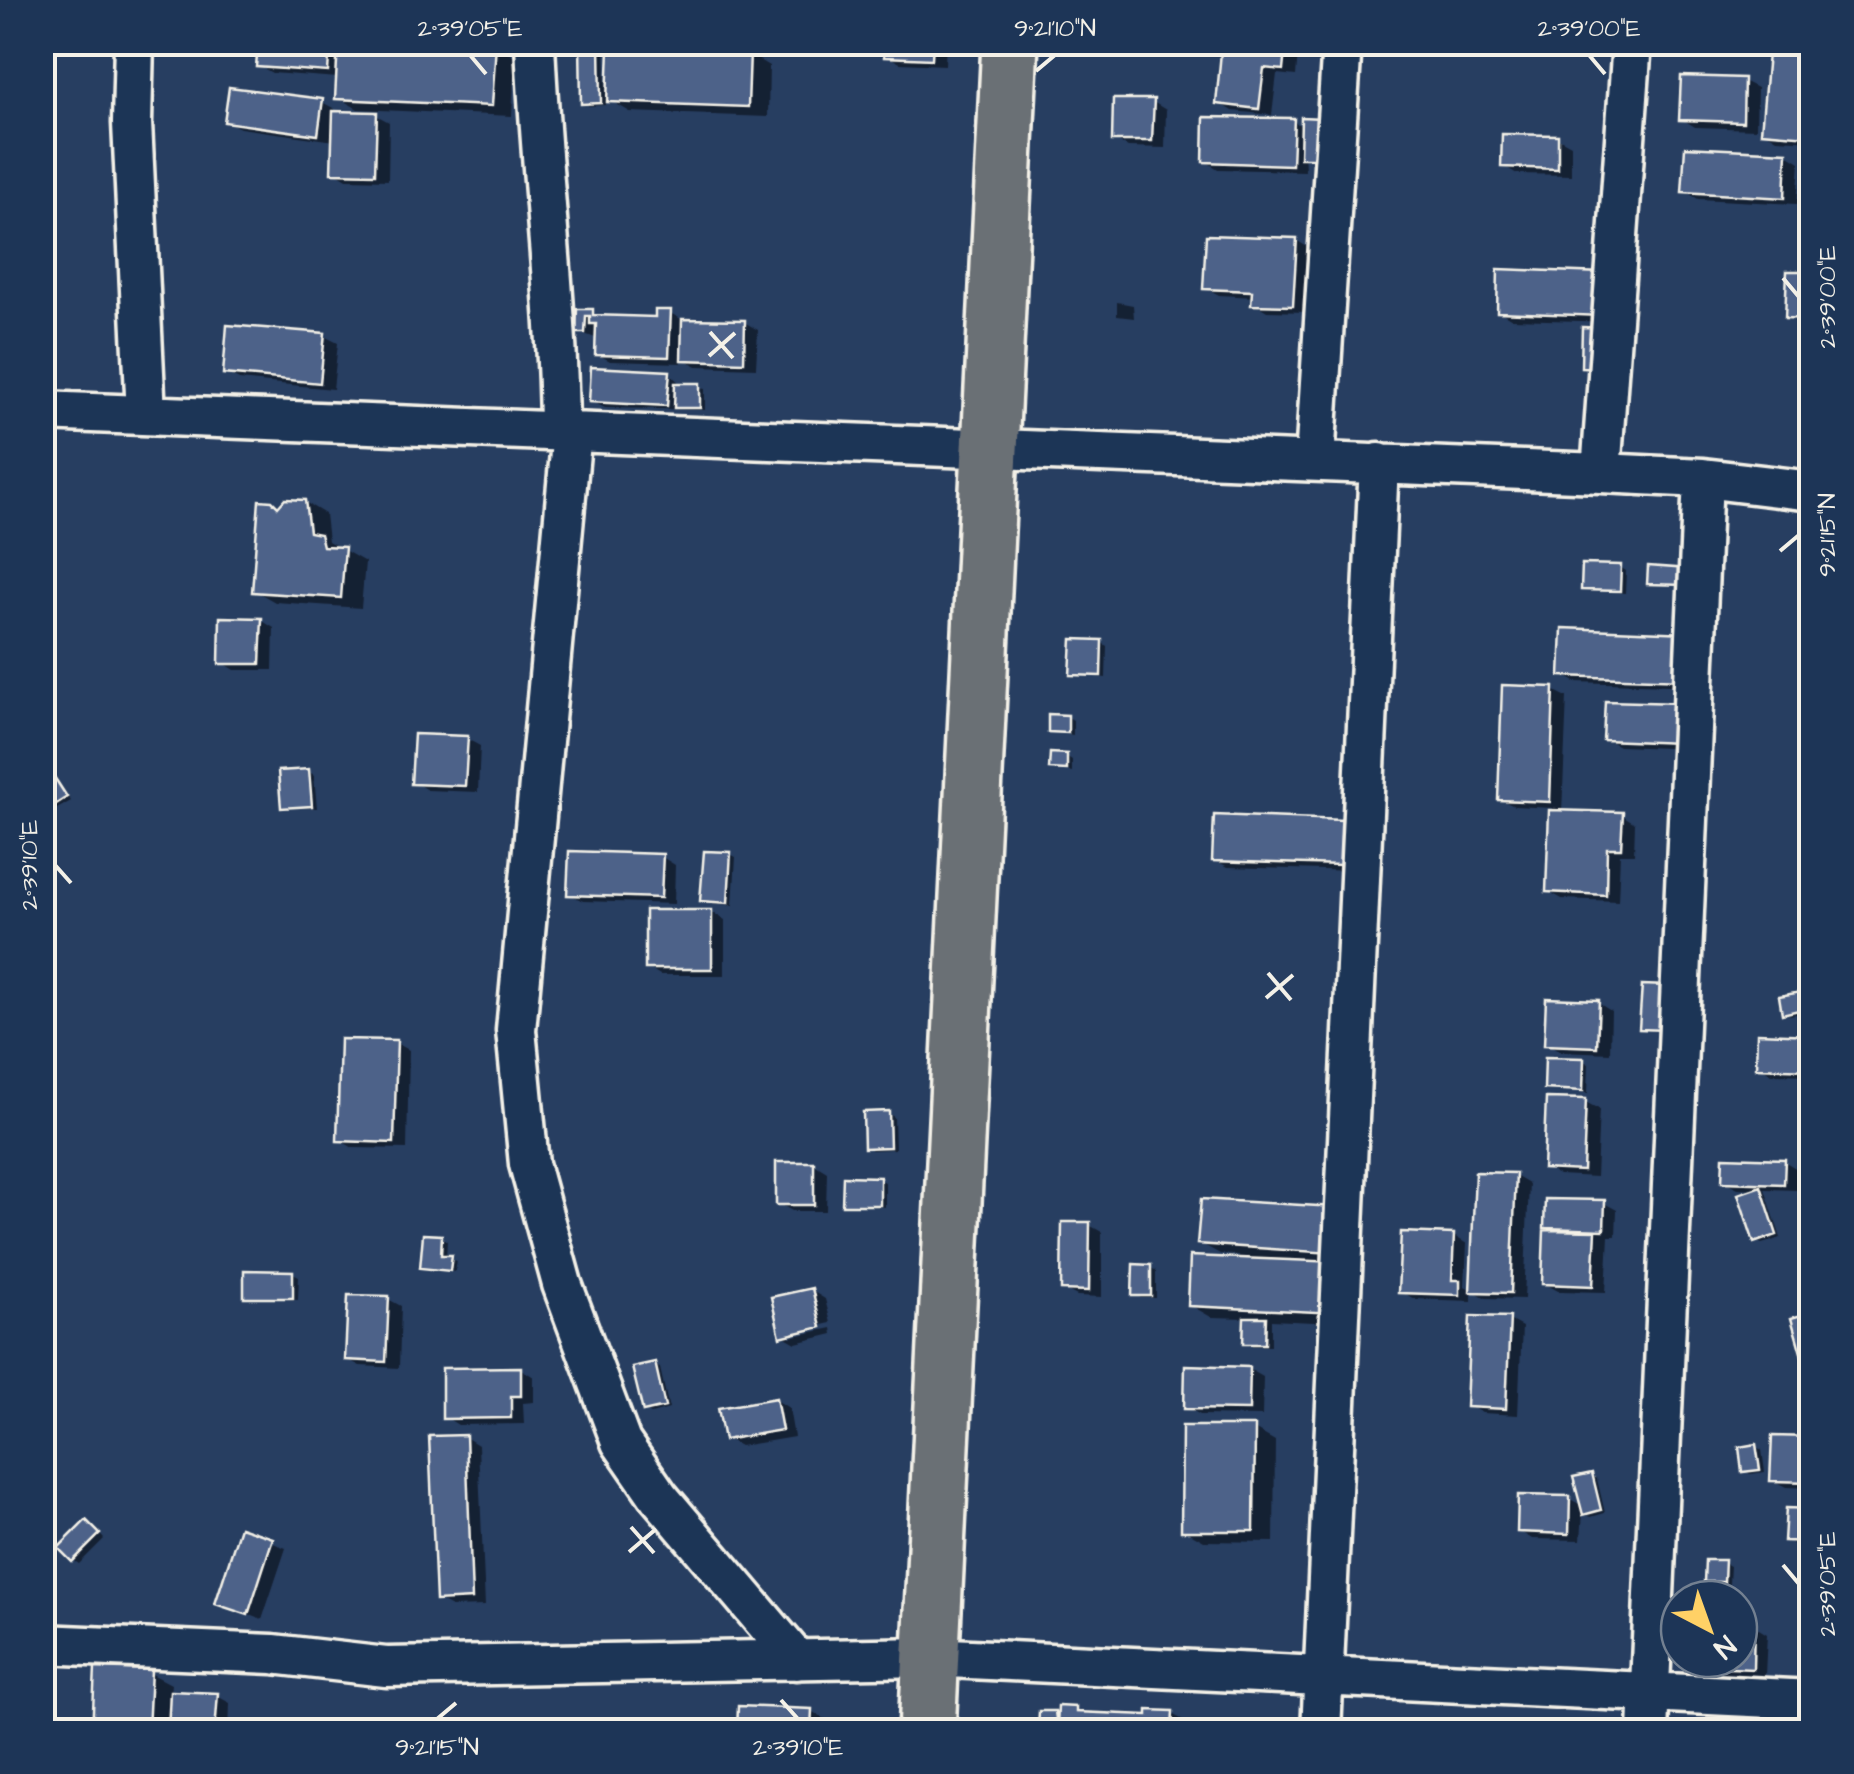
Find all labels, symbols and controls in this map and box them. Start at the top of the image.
text: 2°39'05"E [418,11,523,46]
text: 9°21'10"N [1014,11,1096,46]
text: 2°39'00"E [1537,11,1641,46]
text: 2°39'00"E [1810,245,1845,349]
text: 9°21'15"N [1810,493,1845,577]
text: 2°39'10"E [12,820,47,910]
text: 2°39'05"E [1810,1531,1845,1636]
north arrow [1659,1579,1759,1679]
text: N [1705,1626,1744,1668]
text: 9°21'15"N [395,1730,479,1765]
text: 2°39'10"E [753,1730,843,1765]

